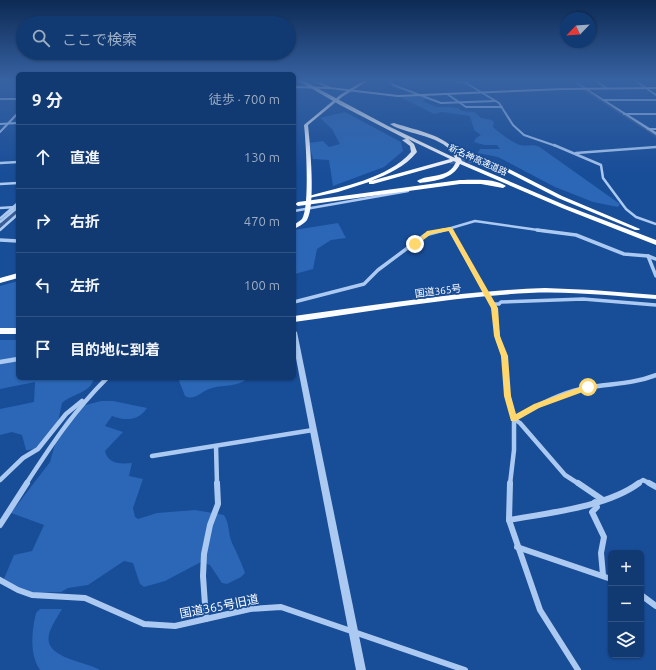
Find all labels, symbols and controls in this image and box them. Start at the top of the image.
north arrow [560,12,596,48]
search box [16,16,296,60]
icon: search [30,27,52,49]
text: ここで検索 [62,31,137,48]
text: 9 分 [32,90,63,109]
text: 徒歩 · 700 m [209,92,280,106]
street label: 新名神高速道路 [447,143,509,177]
icon: ahead [32,146,54,168]
text: 直進 [70,149,100,166]
text: 130 m [244,150,280,164]
icon: right [32,210,54,232]
text: 右折 [70,213,100,230]
text: 470 m [244,214,280,228]
route end [406,235,424,253]
icon: left [32,274,54,296]
text: 左折 [70,277,100,294]
text: 100 m [244,278,280,292]
street label: 国道365号 [414,283,462,299]
icon: arrive [32,338,54,360]
text: 目的地に到着 [70,341,160,358]
route start [579,378,597,396]
map controls [608,550,644,658]
button: + [608,550,644,586]
button: − [608,586,644,622]
street label: 国道365号旧道 [178,592,260,620]
button: layers [608,622,644,658]

